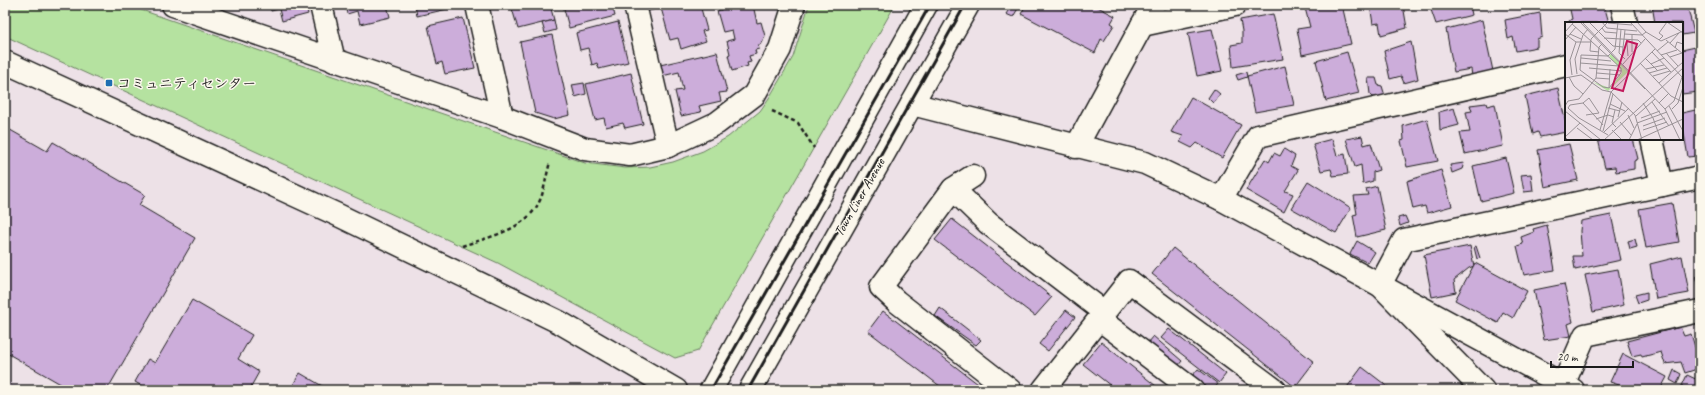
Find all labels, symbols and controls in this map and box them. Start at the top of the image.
inset map [1565,22,1683,140]
place label: コミュニティセンター [117,75,256,92]
marker: コミュニティセンター [104,78,114,88]
street label: Town Liner Avenue [830,154,889,239]
scale bar [1551,343,1633,369]
text: 20 m [1557,349,1579,365]

